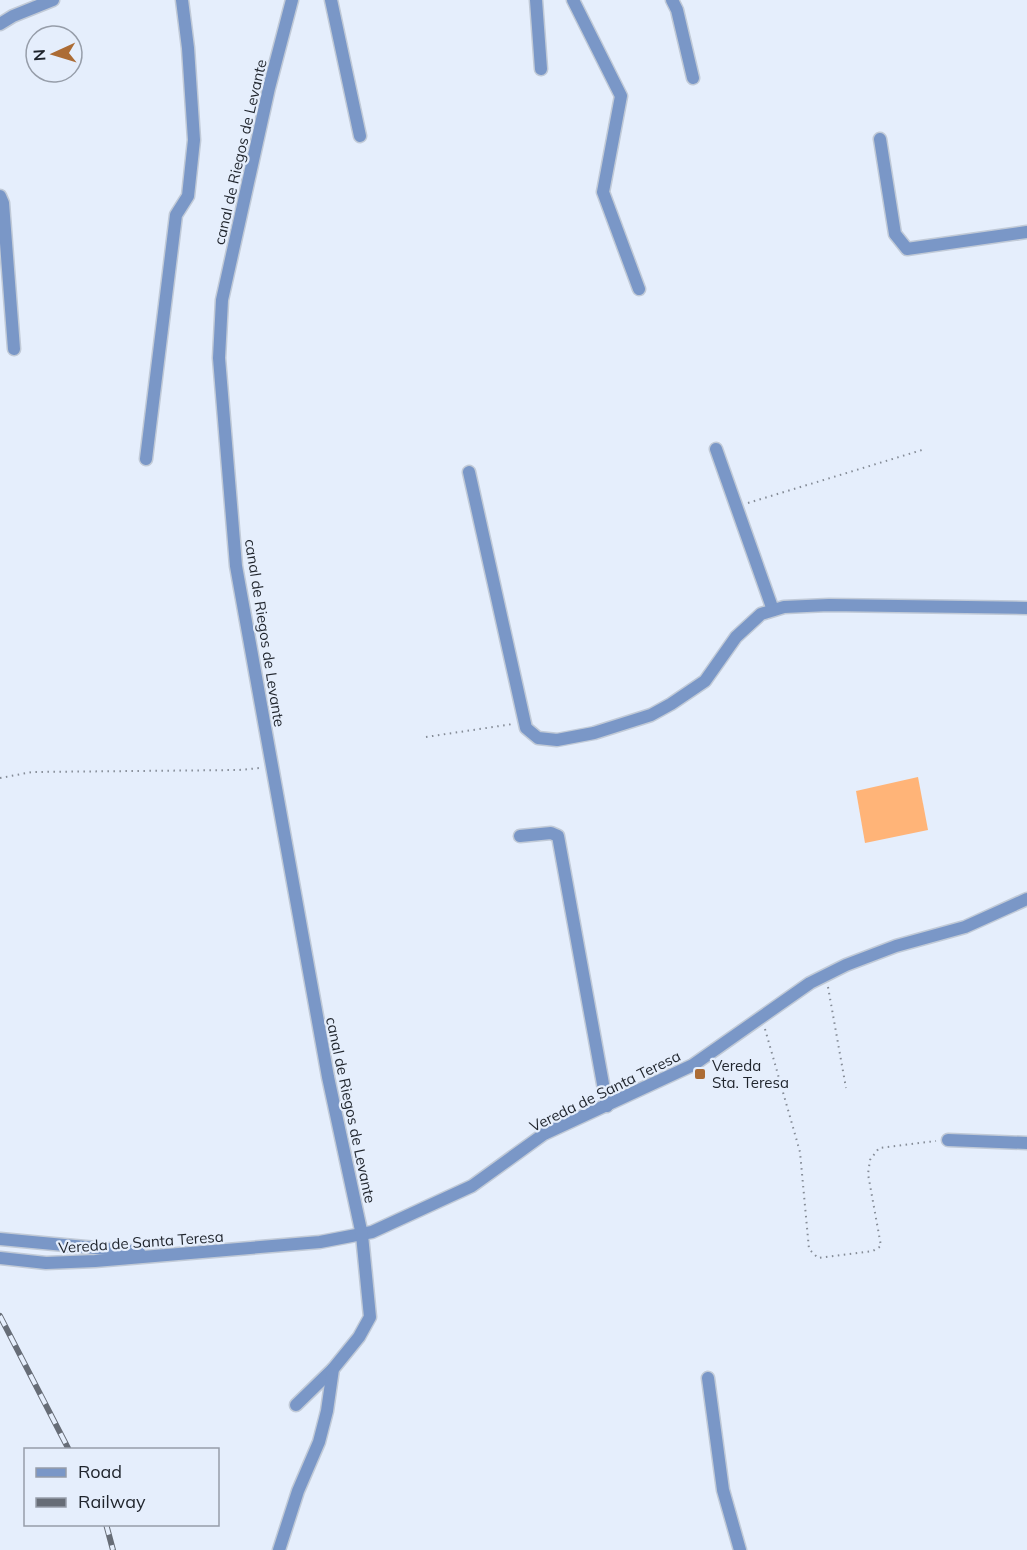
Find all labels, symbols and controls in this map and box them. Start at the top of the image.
north arrow [24,24,84,84]
text: N [29,48,49,62]
street label: canal de Riegos de Levante [209,57,271,247]
street label: canal de Riegos de Levante [241,538,289,728]
street label: canal de Riegos de Levante [322,1015,380,1205]
street label: Vereda de Santa Teresa [526,1046,684,1136]
place label: Vereda Sta. Teresa [712,1056,789,1092]
marker: Vereda Sta. Teresa [693,1067,707,1081]
street label: Vereda de Santa Teresa [58,1227,224,1257]
legend [24,1448,219,1526]
text: Road [78,1460,122,1483]
text: Railway [78,1490,146,1513]

